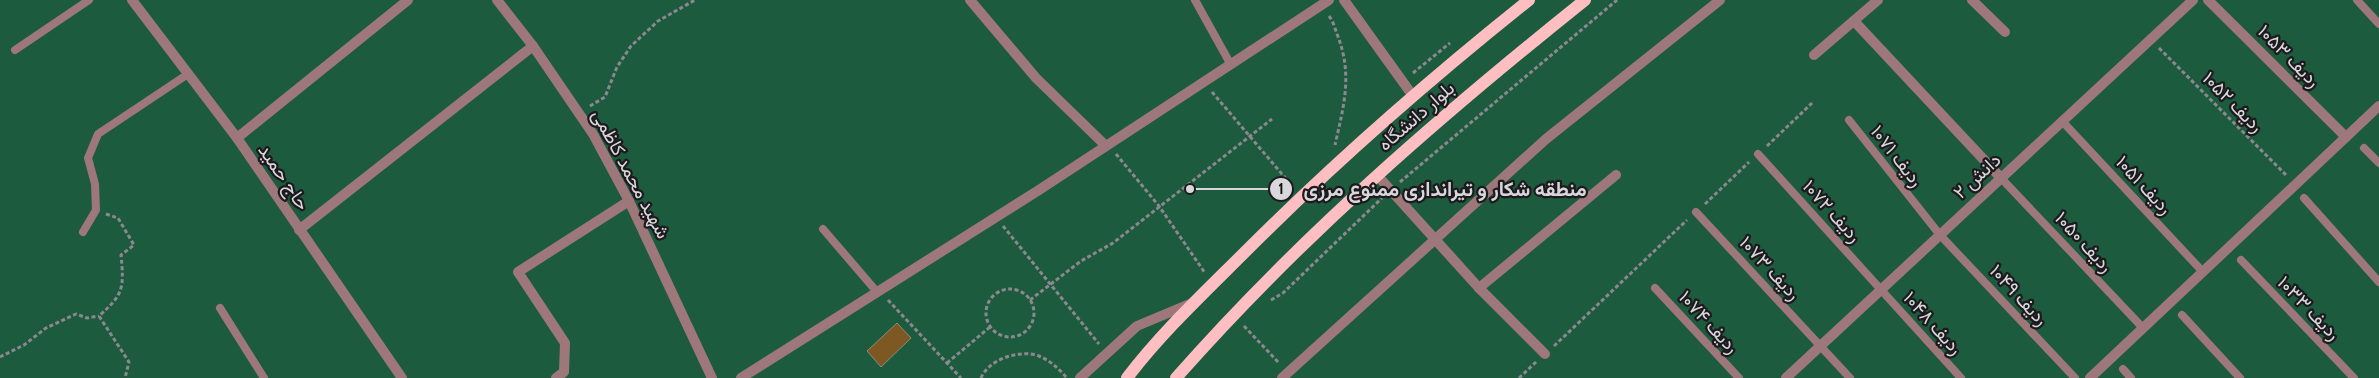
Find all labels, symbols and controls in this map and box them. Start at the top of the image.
street label: ردیف ۱۰۵۳ [2253,20,2325,92]
street label: ردیف ۱۰۵۲ [2198,67,2268,137]
street label: بلوار دانشگاه [1373,77,1459,155]
street label: شهید محمد کاظمی [587,105,675,243]
street label: ردیف ۱۰۷۱ [1866,120,1928,192]
street label: حاج حمید [253,139,315,215]
street label: دانش ۲ [1948,148,2006,204]
street label: ردیف ۱۰۵۱ [2111,151,2177,219]
callout: منطقه شکار و تیراندازی ممنوع مرزی [1269,172,1597,206]
street label: ردیف ۱۰۷۲ [1798,175,1866,247]
text: منطقه شکار و تیراندازی ممنوع مرزی [1303,177,1587,203]
text: 1 [1278,180,1284,198]
street label: ردیف ۱۰۵۰ [2050,207,2118,277]
street label: ردیف ۱۰۷۳ [1735,231,1805,305]
street label: ردیف ۱۰۴۹ [1985,260,2053,330]
street label: ردیف ۱۰۳۳ [2273,271,2345,345]
street label: ردیف ۱۰۷۴ [1674,286,1744,358]
street label: ردیف ۱۰۴۸ [1899,287,1967,359]

